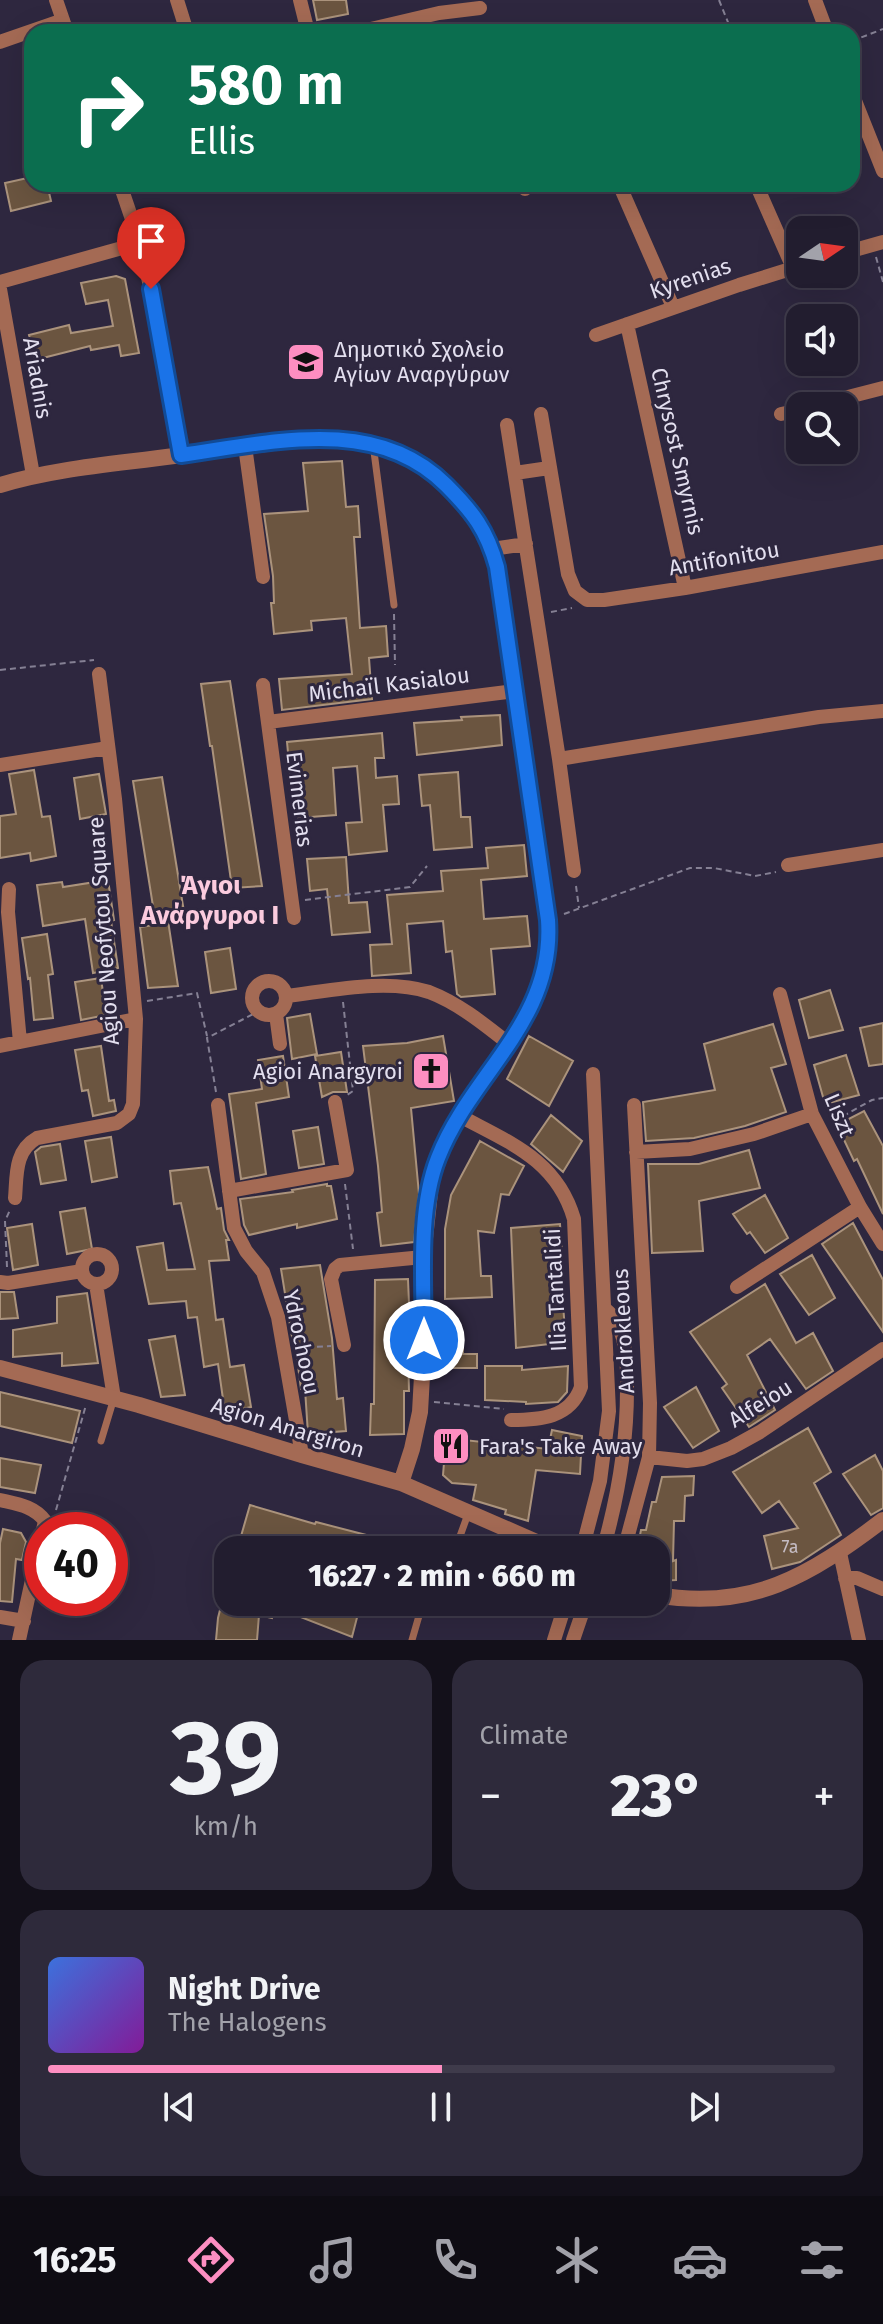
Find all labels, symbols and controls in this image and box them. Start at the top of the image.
text: 580 m [188,52,344,119]
icon: right [56,56,160,160]
text: Ellis [188,120,255,164]
pin [117,207,185,289]
north arrow [786,216,858,288]
map controls [786,216,858,464]
icon: arrive [129,219,173,263]
street label: Kyrenias [646,252,735,305]
button: sound [786,304,858,376]
street label: Ariadnis [17,335,58,421]
place label: Δημοτικό Σχολείο Αγίων Αναργύρων [334,336,510,388]
school or university icon: Δημοτικό Σχολείο Αγίων Αναργύρων [285,341,327,383]
street label: Chrysost Smyrnis [645,365,710,537]
button: search [786,392,858,464]
street label: Antifonitou [667,535,782,582]
street label: Michaïl Kasialou [307,661,471,708]
street label: Evimerias [280,750,319,848]
street label: Agiou Neofytou Square [82,816,125,1046]
district label: Άγιοι Ανάργυροι Ι [140,870,279,931]
church icon: Agioi Anargyroi [410,1050,452,1092]
place label: Agioi Anargyroi [253,1058,403,1085]
street label: Liszt [818,1089,861,1141]
street label: Ilia Tantalidi [539,1228,572,1352]
street label: Androkleous [607,1268,640,1394]
street label: Ydrochoou [277,1287,326,1397]
position arrow [382,1298,466,1382]
street label: Alfeiou [723,1373,797,1433]
street label: Agion Anargiron [208,1391,368,1464]
restaurant icon: Fara's Take Away [430,1425,472,1467]
place label: Fara's Take Away [479,1433,643,1460]
speed limit sign: 40 [24,1512,128,1616]
house number: 7a [781,1536,799,1558]
text: 16:27 · 2 min · 660 m [308,1558,576,1594]
text: 39 [170,1696,281,1821]
text: Climate [480,1720,568,1751]
text: 23° [610,1760,704,1832]
text: − [480,1770,502,1823]
text: + [813,1770,835,1823]
text: km/h [194,1811,258,1842]
text: Night Drive [168,1971,321,2007]
text: The Halogens [168,2007,327,2038]
icon: previous [157,2085,201,2129]
icon: pause [419,2085,463,2129]
icon: next [682,2085,726,2129]
icon: directions [183,2232,239,2288]
icon: music [305,2232,361,2288]
icon: phone [427,2232,483,2288]
icon: climate [549,2232,605,2288]
icon: car [672,2232,728,2288]
icon: filters [794,2232,850,2288]
text: 16:25 [33,2238,117,2282]

